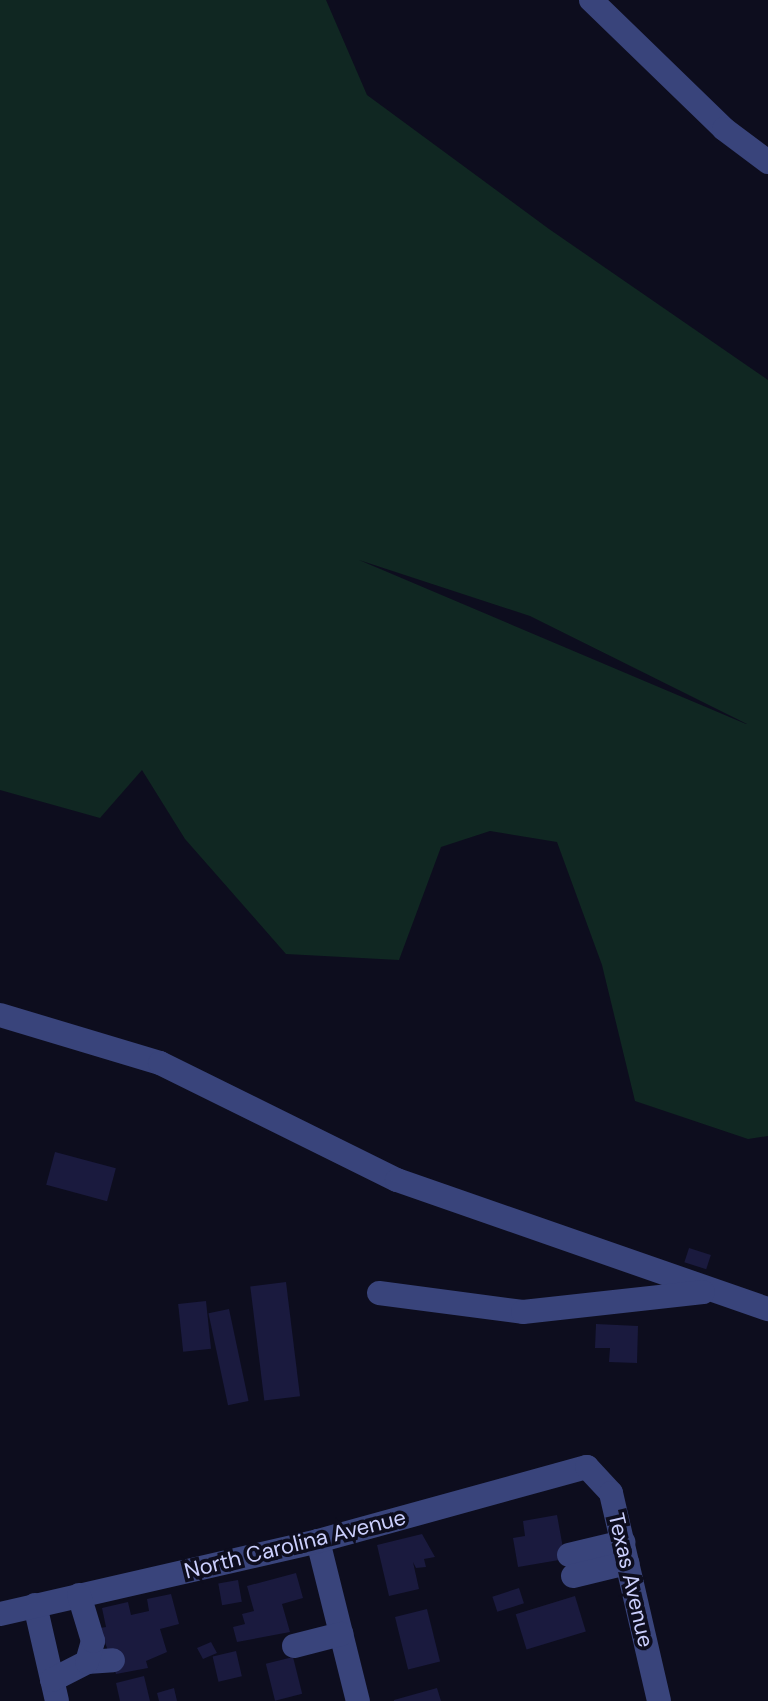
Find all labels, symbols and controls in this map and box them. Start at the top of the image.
street label: North Carolina Avenue [181,1504,409,1584]
street label: Texas Avenue [603,1510,659,1650]

